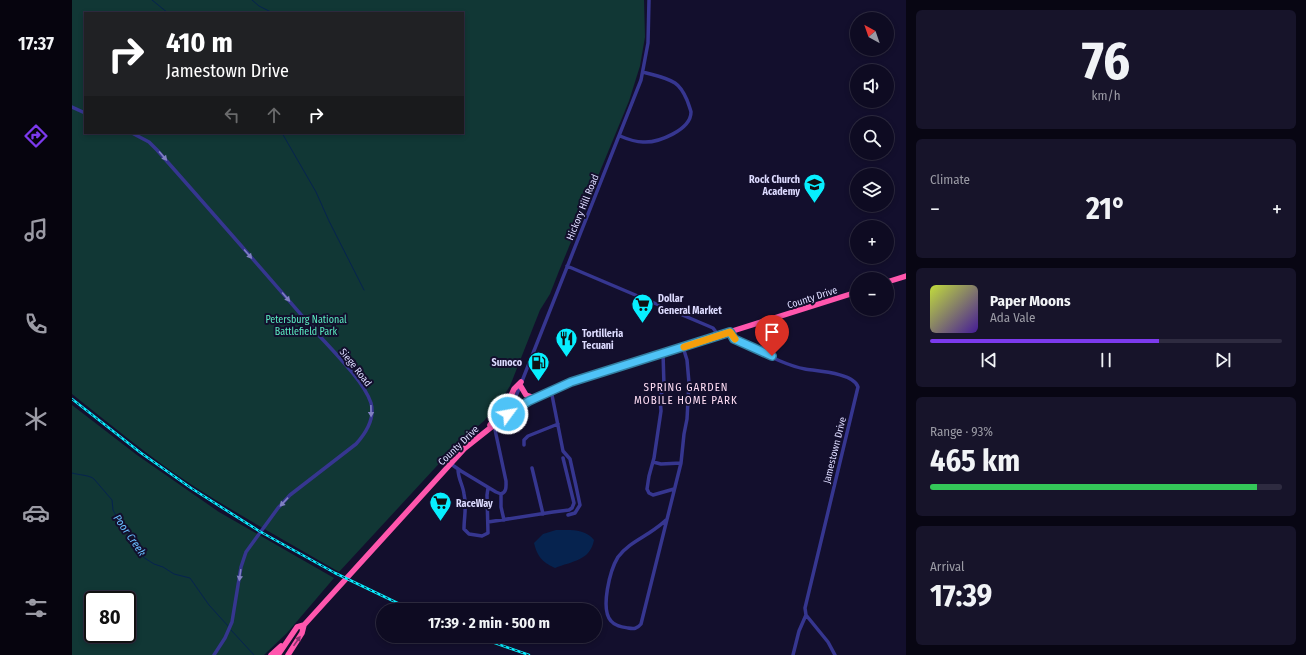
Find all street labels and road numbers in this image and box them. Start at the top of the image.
street label: Hickory Hill Road [564,173,602,242]
street label: County Drive [786,284,839,312]
street label: Siege Road [337,346,374,389]
street label: Jamestown Drive [821,416,849,485]
street label: County Drive [436,423,482,468]

